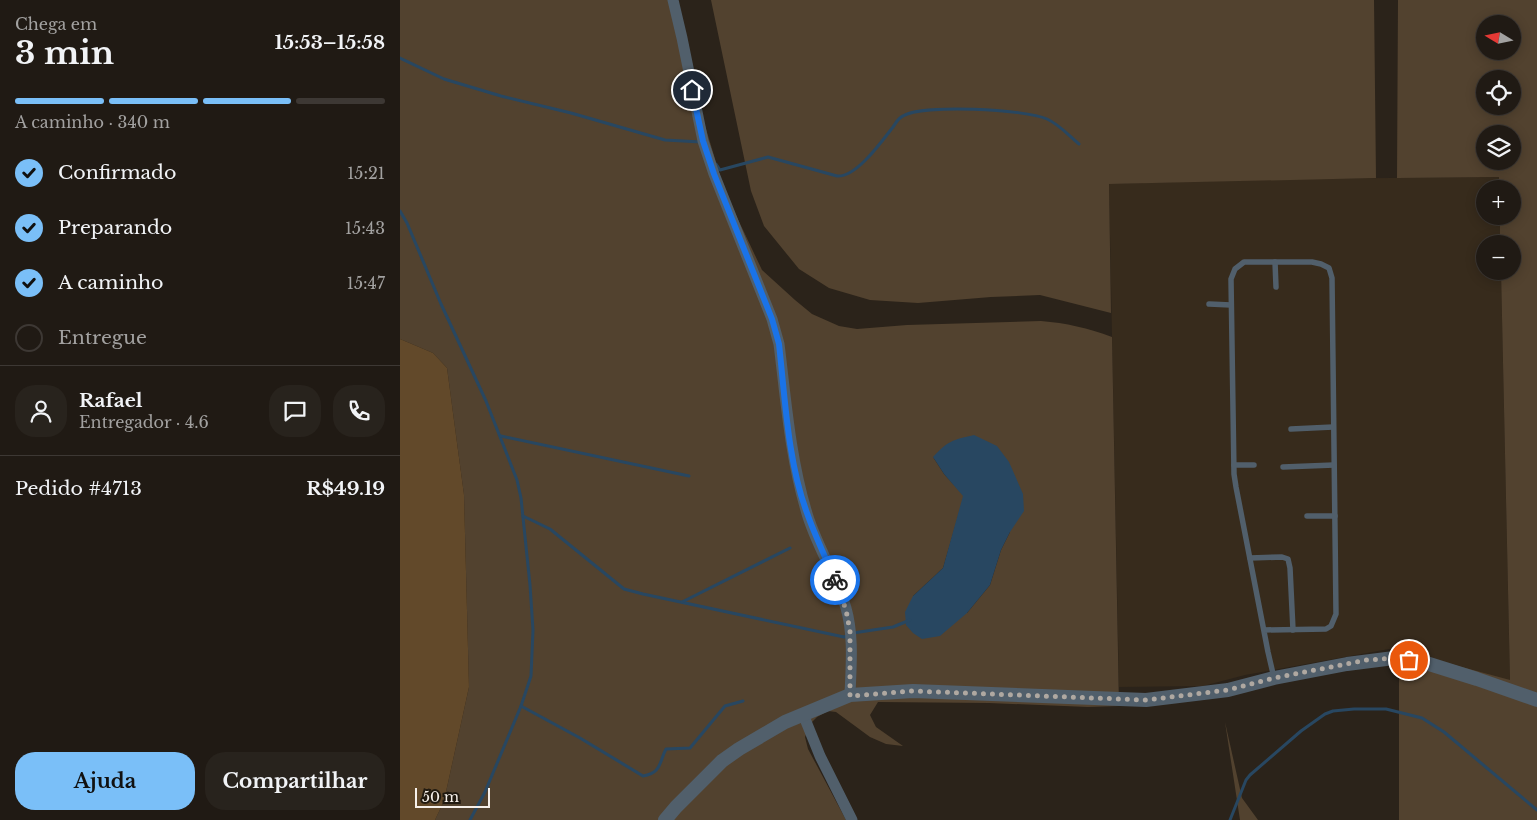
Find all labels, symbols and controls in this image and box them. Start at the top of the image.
text: Chega em [15,14,97,34]
north arrow [1476,15,1521,60]
map controls [1476,15,1521,280]
text: 15:53–15:58 [274,31,385,54]
text: 3 min [15,33,114,73]
pin [671,69,713,111]
button: locate [1476,70,1521,115]
icon: home [678,76,706,104]
text: A caminho · 340 m [15,112,170,132]
button: layers [1476,125,1521,170]
icon: check [15,159,43,187]
text: Confirmado [58,161,176,184]
text: 15:21 [347,163,385,183]
button: + [1476,180,1521,225]
icon: check [15,214,43,242]
text: Preparando [58,216,172,239]
text: 15:43 [345,218,385,238]
button: − [1476,235,1521,280]
icon: check [15,269,43,297]
text: A caminho [58,271,164,294]
text: 15:47 [347,273,385,293]
text: Entregue [58,326,147,349]
button: person [15,385,67,437]
button: chat [269,385,321,437]
button: phone [333,385,385,437]
text: Rafael [79,389,143,412]
text: Entregador · 4.6 [79,412,209,432]
text: Pedido #4713 [15,477,142,500]
text: R$49.19 [306,477,385,500]
courier [810,555,860,605]
icon: bike [821,566,849,594]
pin [1388,639,1430,681]
icon: bag [1395,646,1423,674]
button: Ajuda [15,752,195,810]
button: Compartilhar [205,752,385,810]
scale bar [415,785,490,808]
text: 50 m [422,788,459,806]

